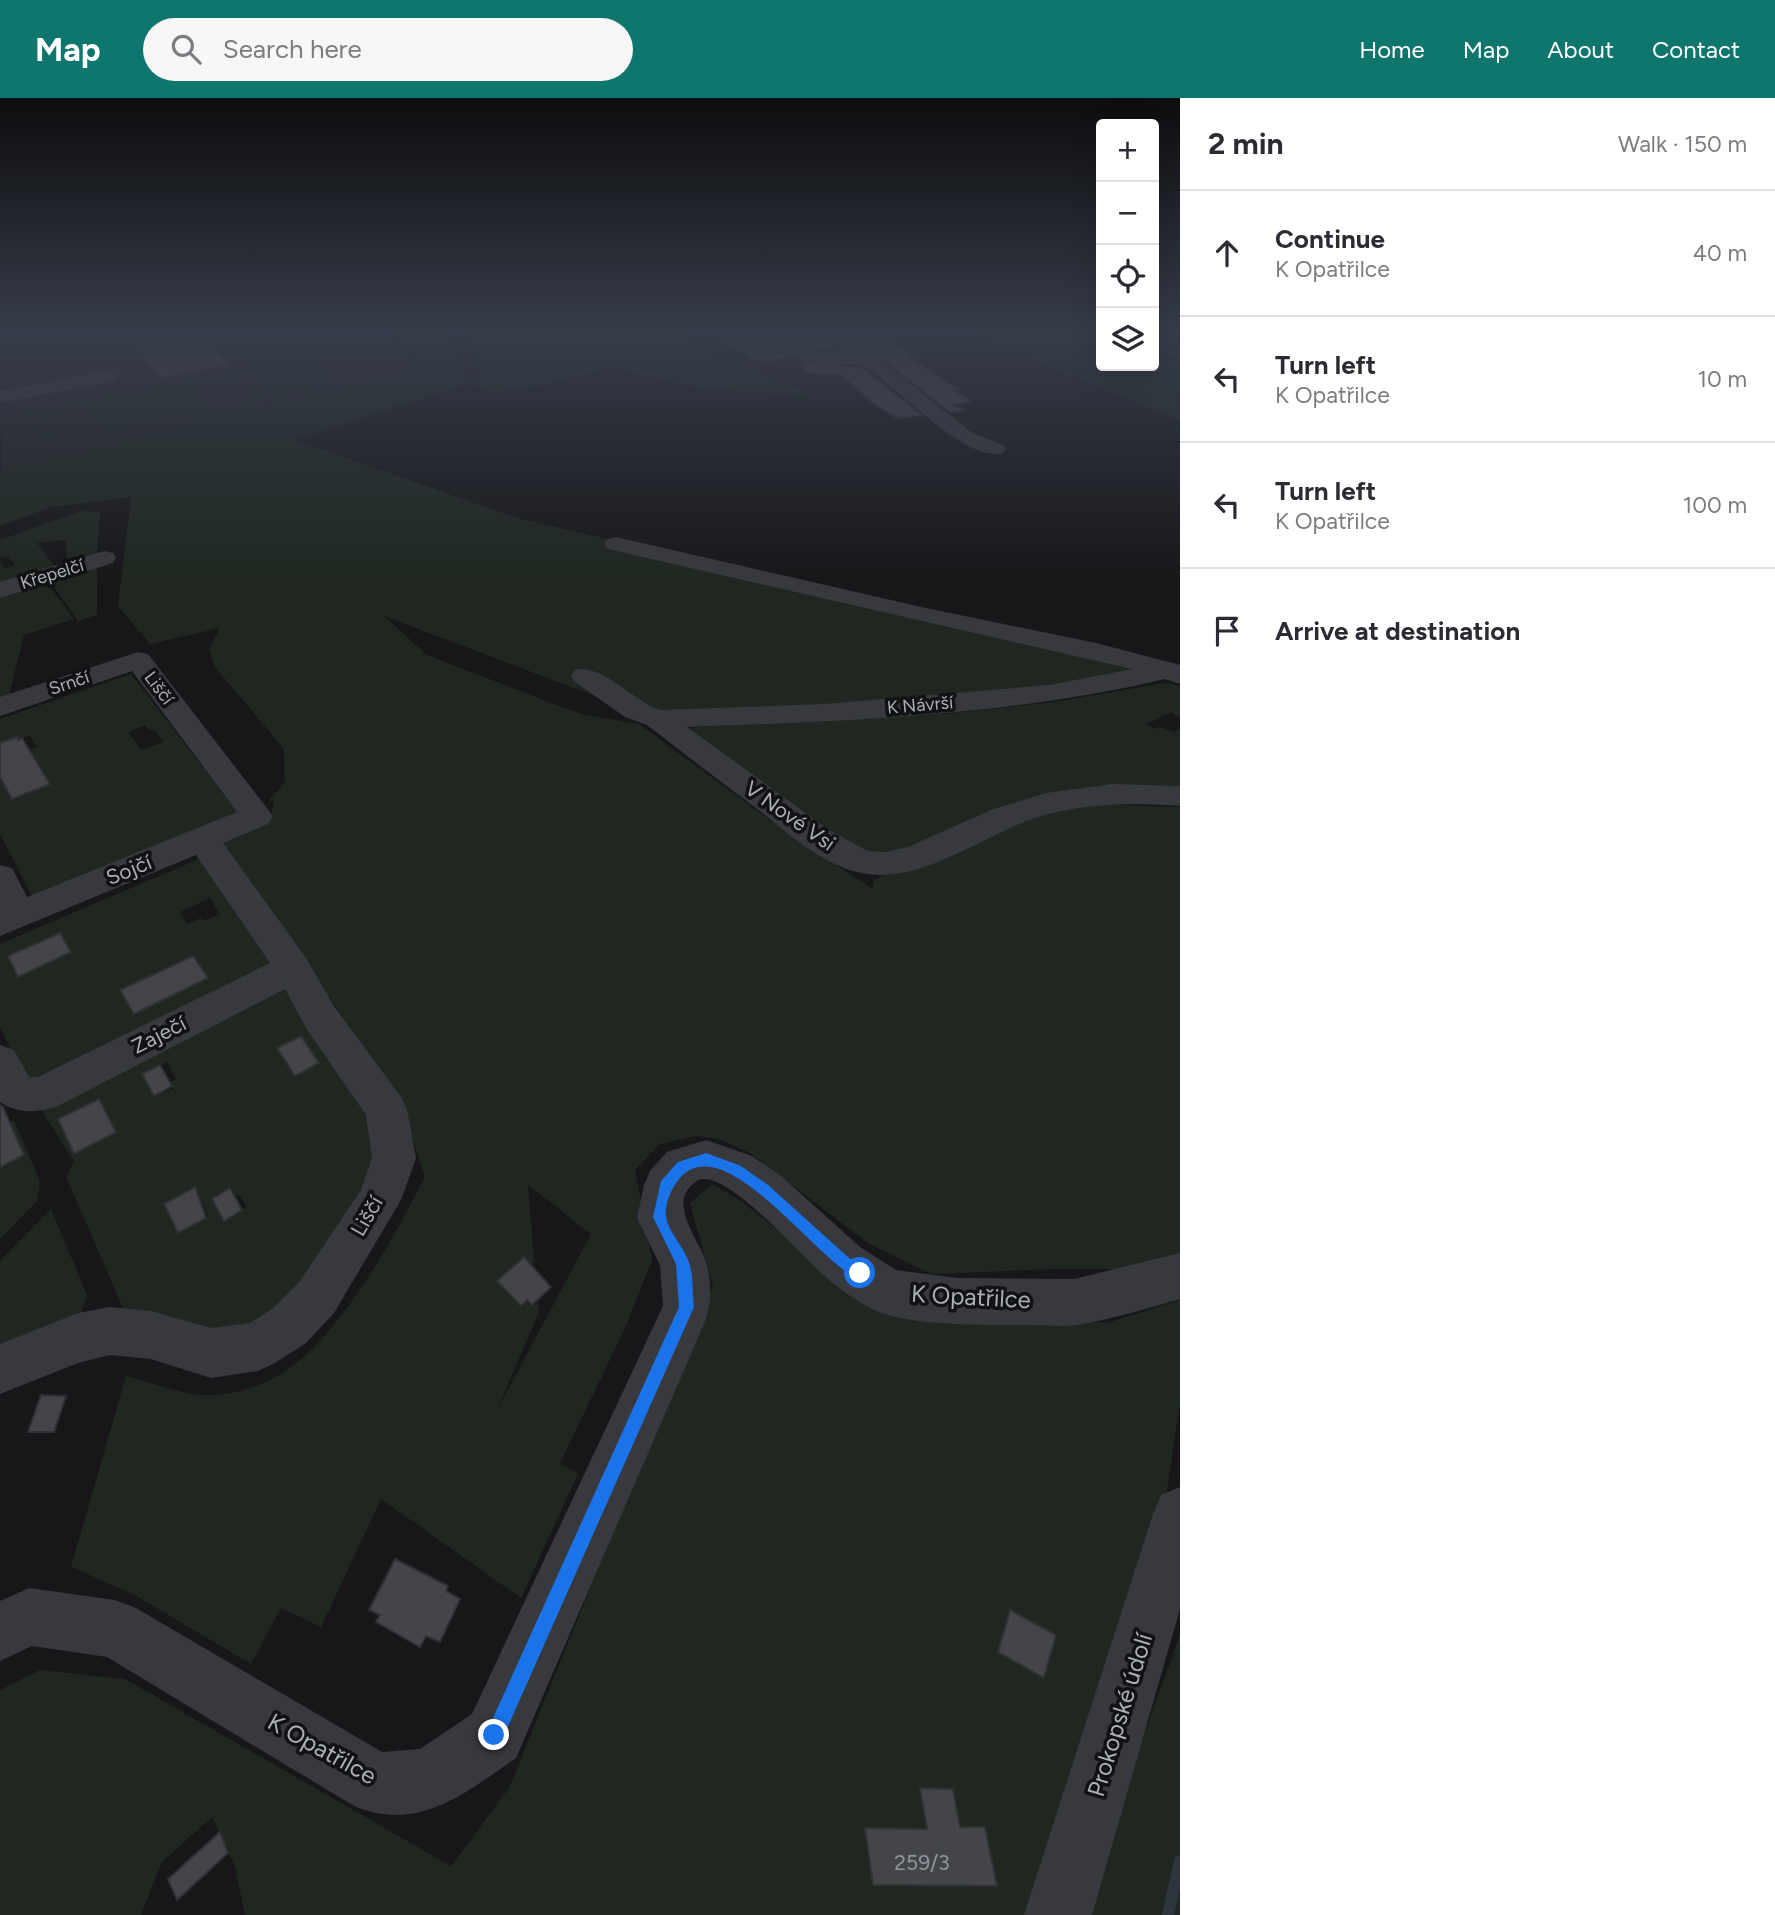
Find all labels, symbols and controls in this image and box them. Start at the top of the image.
search box [143,18,633,81]
text: Map [35,30,101,69]
icon: search [167,30,205,68]
text: Search here [223,33,362,65]
text: Home [1359,35,1425,64]
text: Map [1463,35,1509,64]
text: About [1547,35,1614,64]
text: Contact [1652,35,1740,64]
map controls [1096,119,1159,371]
button: + [1096,119,1159,182]
text: 2 min [1208,125,1284,162]
text: Walk · 150 m [1618,130,1747,158]
button: − [1096,182,1159,245]
text: Continue [1275,223,1385,255]
icon: ahead [1208,234,1246,272]
text: 40 m [1693,239,1747,267]
button: locate [1096,245,1159,308]
text: K Opatřilce [1275,255,1390,283]
button: layers [1096,308,1159,371]
text: Turn left [1275,349,1376,381]
icon: left [1208,360,1246,398]
text: 10 m [1698,365,1747,393]
text: K Opatřilce [1275,381,1390,409]
text: Turn left [1275,475,1376,507]
icon: left [1208,486,1246,524]
text: 100 m [1683,491,1747,519]
text: K Opatřilce [1275,507,1390,535]
street label: Křepelčí [18,554,87,594]
icon: arrive [1208,612,1246,650]
text: Arrive at destination [1275,615,1520,647]
street label: Srnčí [46,666,93,700]
street label: Liščí [139,667,179,710]
street label: K Návrší [886,691,955,719]
street label: V Nové Vsi [740,775,840,856]
street label: Sojčí [102,849,156,890]
street label: Zaječí [127,1010,191,1059]
street label: Liščí [345,1190,388,1240]
route start [844,1257,875,1288]
street label: K Opatřilce [910,1279,1032,1314]
street label: Prokopské údolí [1081,1628,1159,1800]
street label: K Opatřilce [263,1707,382,1790]
route end [478,1719,509,1750]
house number: 259/3 [894,1850,950,1875]

